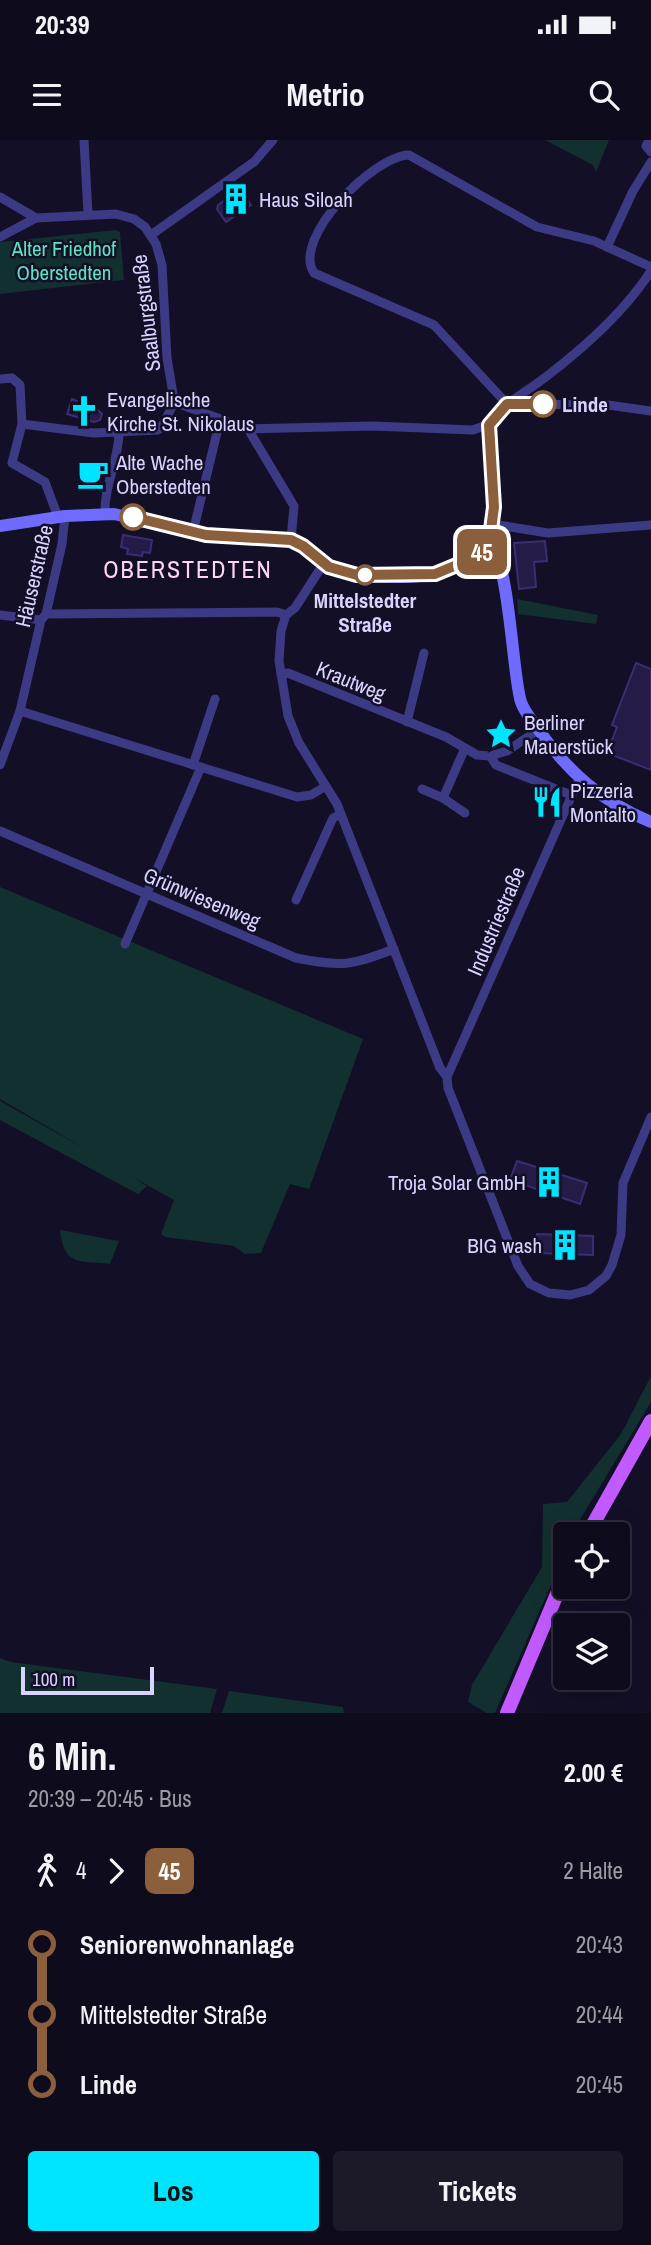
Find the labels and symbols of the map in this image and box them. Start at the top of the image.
building icon: Haus Siloah [219,182,253,216]
place label: Haus Siloah [259,185,353,214]
park label: Alter Friedhof Oberstedten [11,234,116,287]
street label: Saalburgstraße [124,253,168,373]
place label: Evangelische Kirche St. Nikolaus [107,385,254,438]
place label: Linde [562,390,608,419]
marker: Linde [530,391,556,417]
church icon: Evangelische Kirche St. Nikolaus [67,394,101,428]
place label: Alte Wache Oberstedten [115,448,211,501]
cafe icon: Alte Wache Oberstedten [76,457,110,491]
unlabelled marker [120,504,146,530]
street label: Häuserstraße [8,522,60,630]
line badge: 45 [450,529,514,575]
district label: OBERSTEDTEN [103,553,273,585]
marker: Mittelstedter Straße [355,565,375,585]
place label: Mittelstedter Straße [314,586,416,639]
street label: Krautweg [312,654,391,708]
place label: Berliner Mauerstück [524,708,613,761]
place icon: Berliner Mauerstück [484,717,518,751]
place label: Pizzeria Montalto [570,776,636,829]
restaurant icon: Pizzeria Montalto [530,785,564,819]
street label: Grünwiesenweg [139,860,265,936]
street label: Industriestraße [460,862,532,980]
building icon: Troja Solar GmbH [532,1165,566,1199]
place label: Troja Solar GmbH [388,1168,526,1197]
building icon: BIG wash [548,1228,582,1262]
place label: BIG wash [467,1231,542,1260]
scale bar [21,1664,154,1696]

